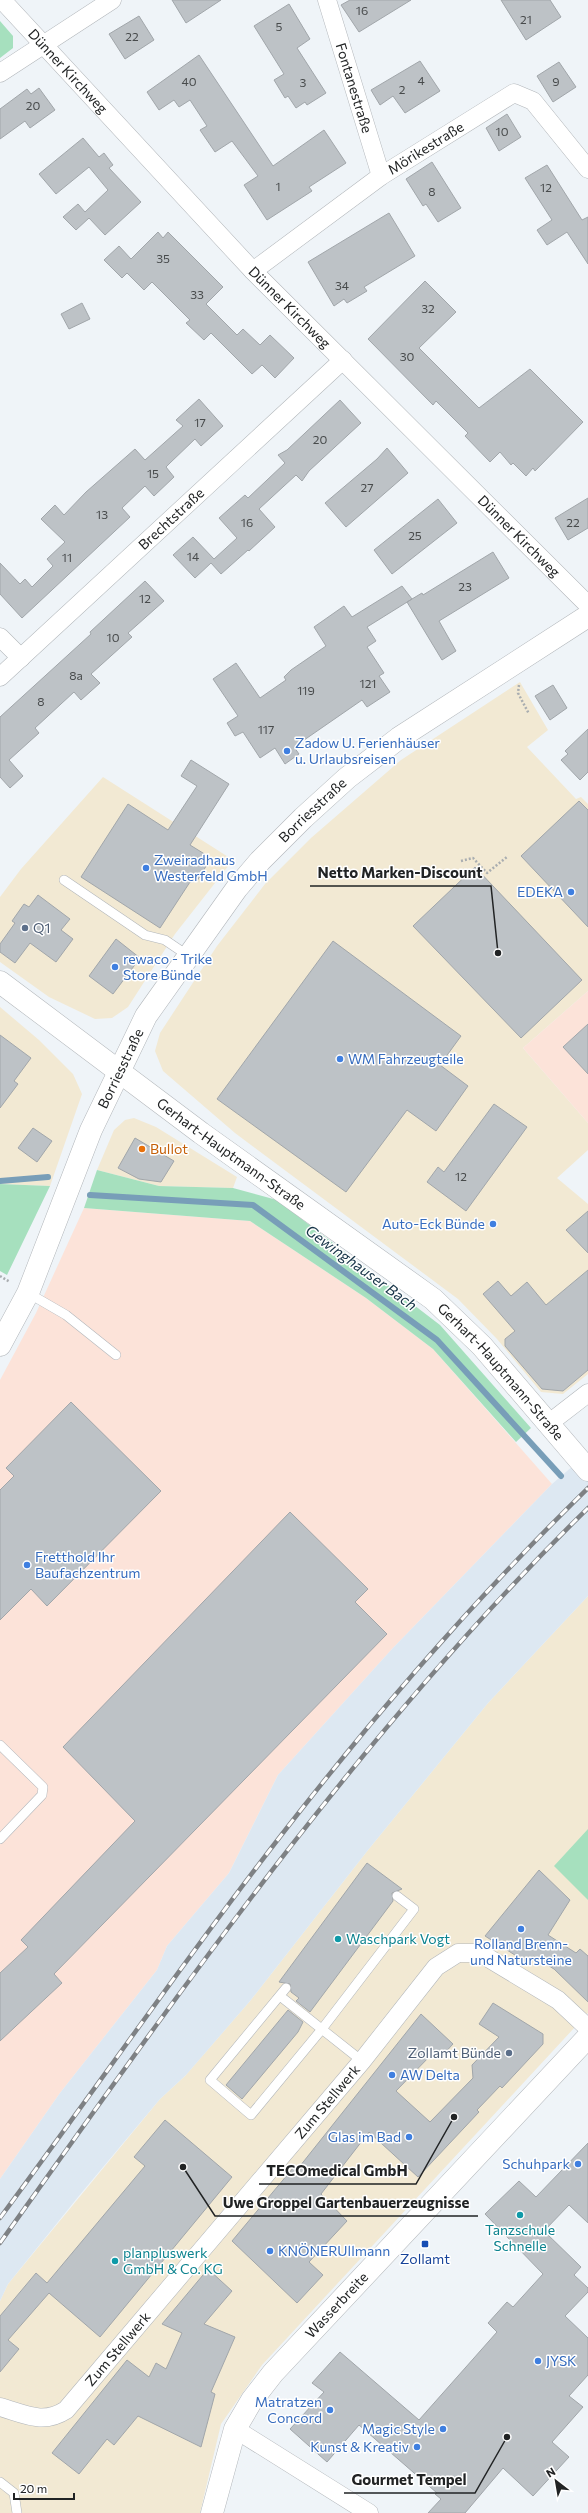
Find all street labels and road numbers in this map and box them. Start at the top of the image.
street label: Dünner Kirchweg [25,25,112,117]
street label: Fontanestraße [333,41,376,135]
street label: Mörikestraße [384,118,466,178]
street label: Dünner Kirchweg [245,263,335,352]
street label: Brechtstraße [134,484,207,553]
street label: Dünner Kirchweg [475,491,564,581]
street label: Borriesstraße [275,774,350,846]
street label: Borriesstraße [94,1026,147,1111]
street label: Gerhart-Hauptmann-Straße [154,1094,309,1213]
street label: Gerhart-Hauptmann-Straße [434,1299,568,1443]
street label: Zum Stellwerk [291,2061,363,2142]
street label: Wasserbreite [301,2268,371,2341]
street label: Zum Stellwerk [81,2308,154,2389]

